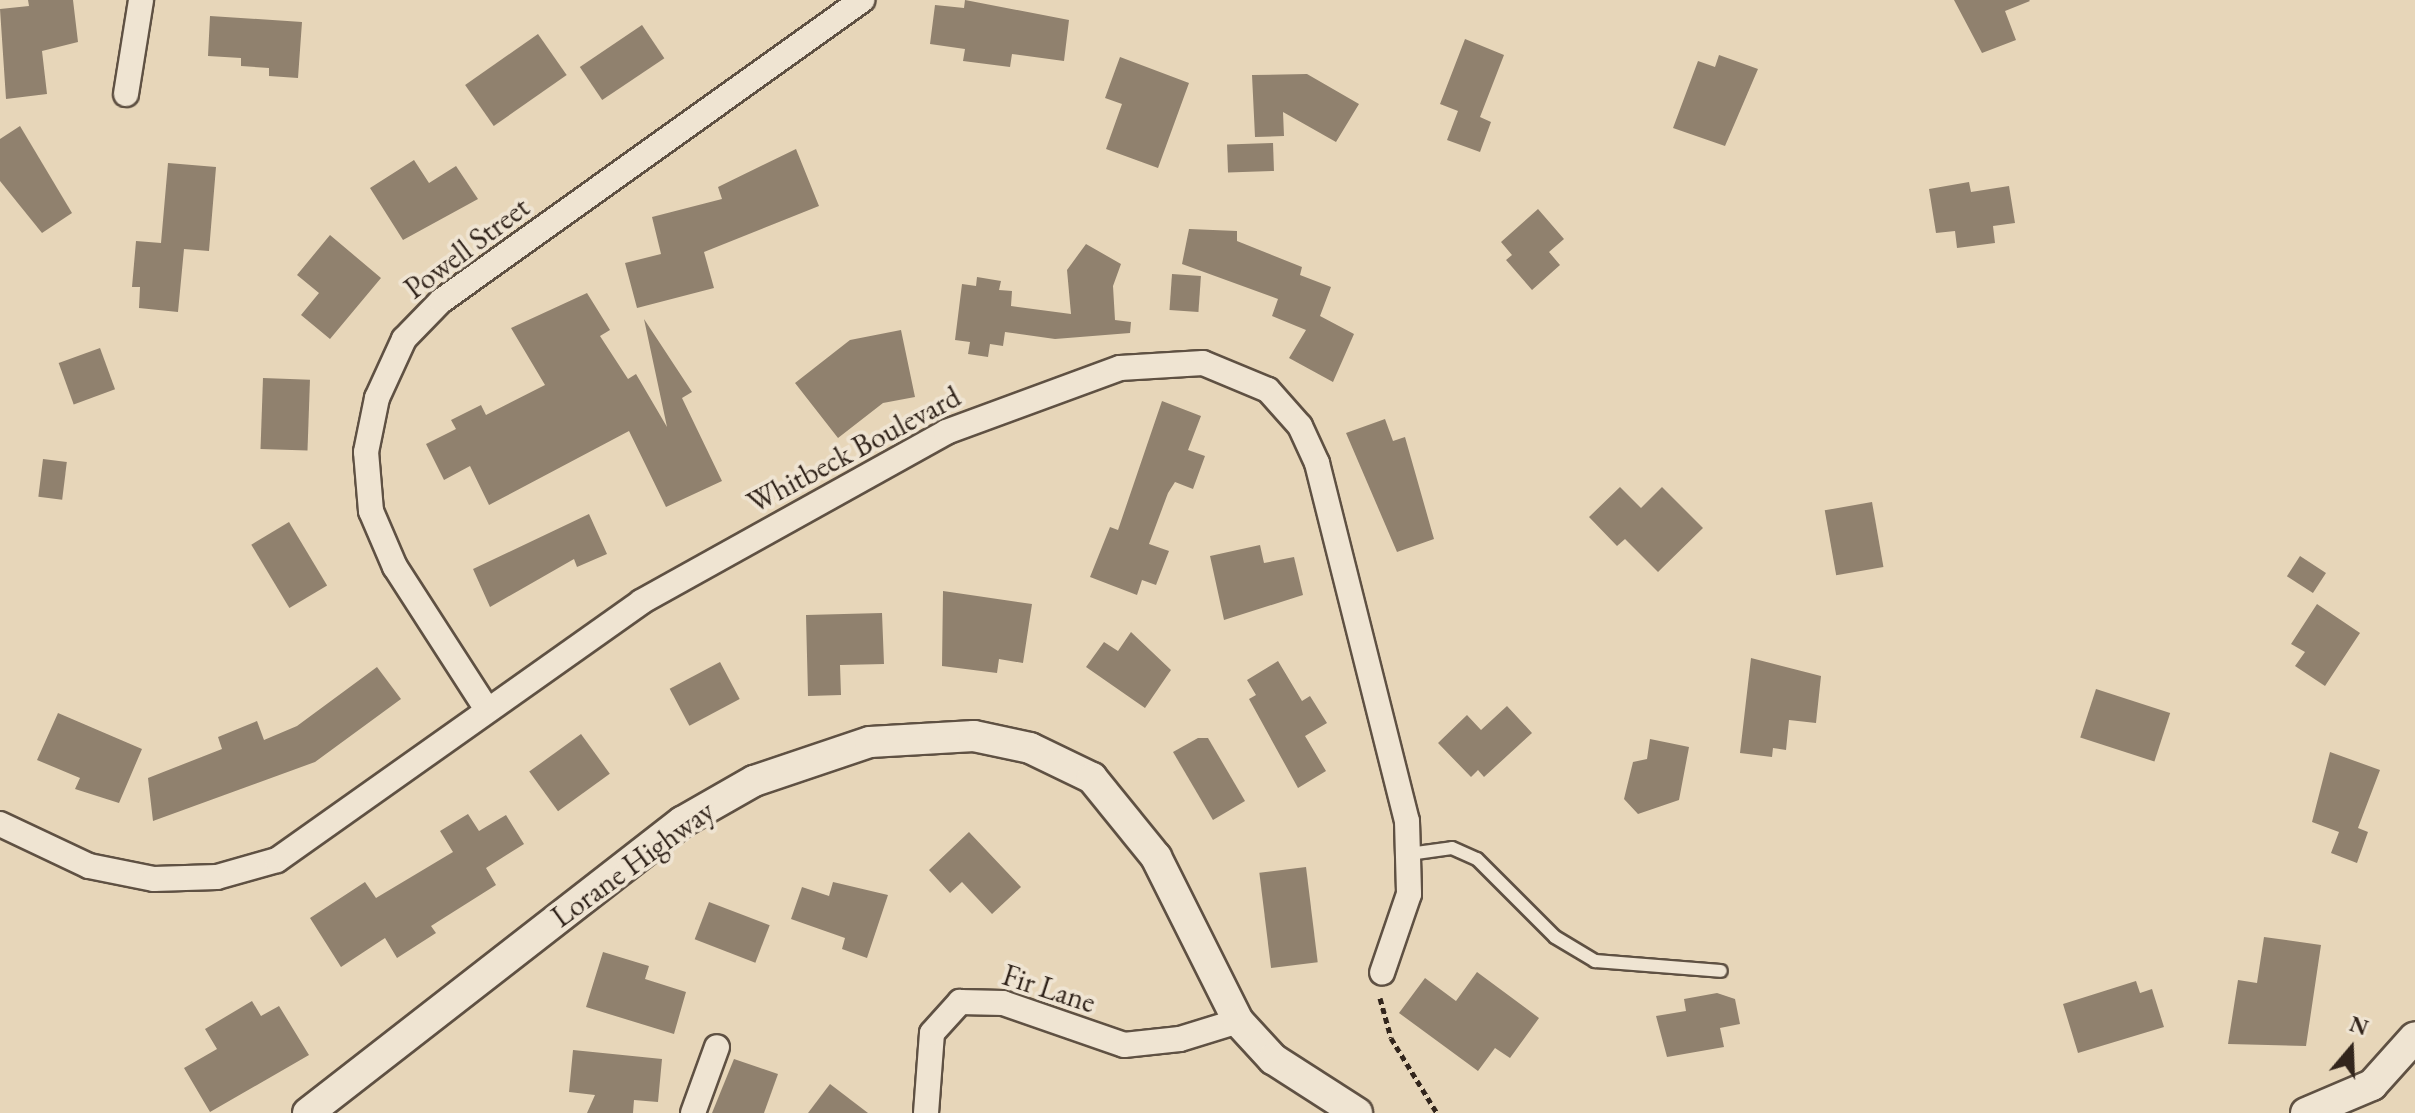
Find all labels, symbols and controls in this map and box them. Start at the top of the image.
street label: Powell Street [397,189,537,307]
street label: Whitbeck Boulevard [741,379,967,521]
street label: Lorane Highway [545,793,721,935]
street label: Fir Lane [998,957,1100,1021]
north arrow [2311,1009,2391,1089]
text: N [2346,1009,2372,1042]

